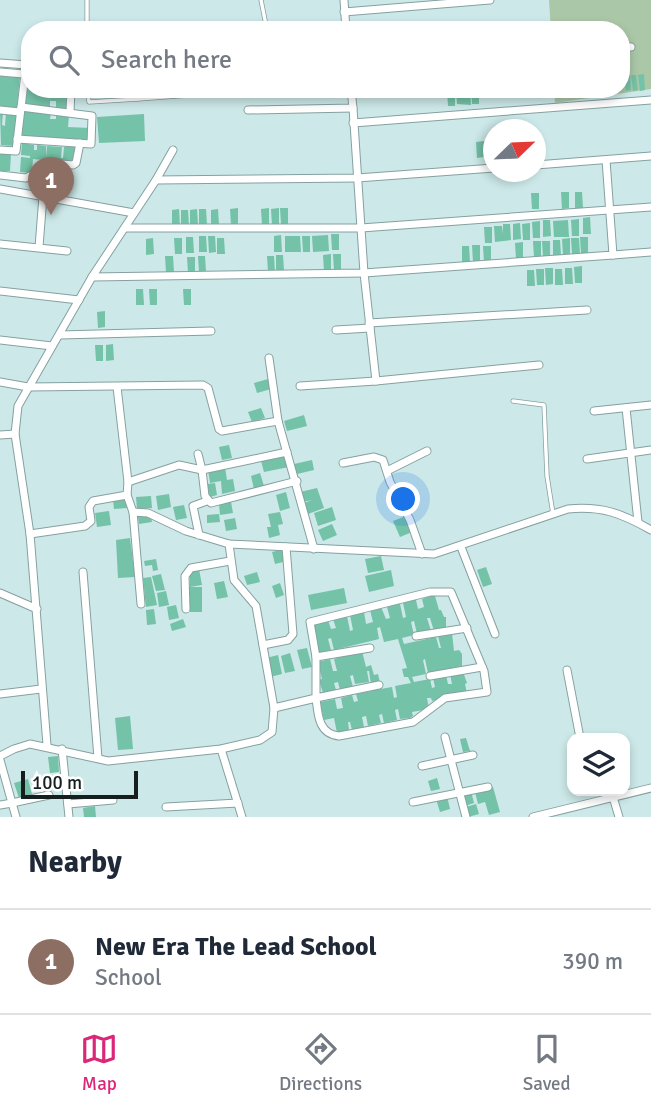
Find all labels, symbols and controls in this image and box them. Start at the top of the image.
search box [21,21,630,98]
icon: search [45,41,83,79]
text: Search here [101,44,232,76]
north arrow [483,119,546,182]
pin: 1 [28,157,74,215]
your location [386,482,420,516]
map controls [567,733,630,796]
button: layers [567,733,630,796]
scale bar [21,768,138,800]
text: 100 m [32,771,82,795]
text: Nearby [28,844,122,881]
text: New Era The Lead School [95,931,377,963]
text: 1 [45,947,57,976]
text: 390 m [562,947,623,976]
text: School [95,963,162,992]
tab: Map [80,1030,118,1096]
tab: Directions [279,1030,362,1096]
tab: Saved [523,1030,571,1096]

